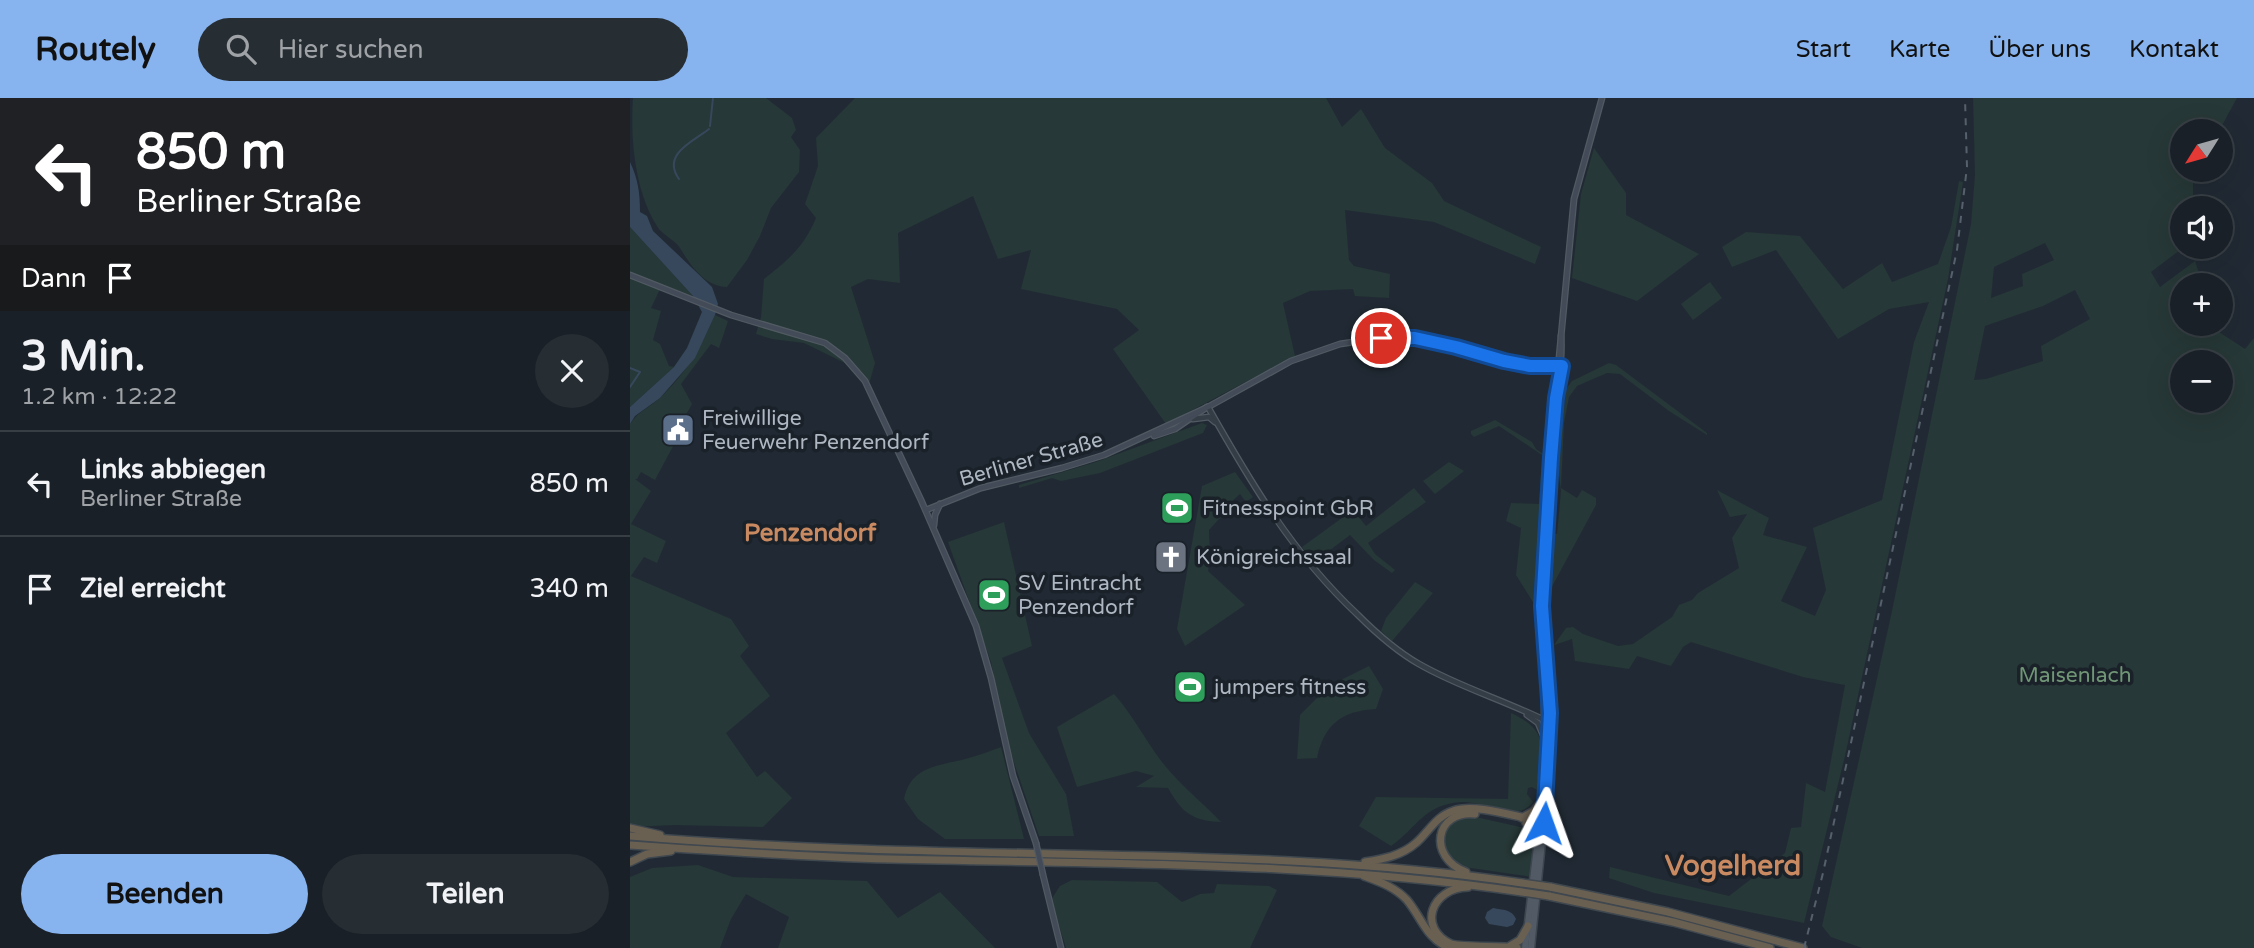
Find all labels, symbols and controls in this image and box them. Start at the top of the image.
search box [198,18,688,81]
text: Routely [35,30,156,69]
icon: search [222,30,260,68]
text: Hier suchen [278,34,424,65]
text: Start [1796,35,1851,64]
text: Karte [1889,35,1950,64]
text: Über uns [1988,35,2091,64]
text: Kontakt [2129,35,2219,64]
north arrow [2170,119,2233,182]
map controls [2170,119,2233,413]
text: 850 m [136,123,286,182]
icon: left [21,126,112,217]
text: Berliner Straße [136,183,362,221]
button: sound [2170,196,2233,259]
icon: arrive [101,259,139,297]
text: Dann [21,263,87,294]
button: + [2170,273,2233,336]
pin [1351,308,1411,368]
icon: arrive [1362,319,1400,357]
text: 3 Min. [21,331,145,382]
button: close [535,334,609,408]
button: − [2170,350,2233,413]
text: 1.2 km · 12:22 [21,383,177,411]
place label: Freiwillige Feuerwehr Penzendorf [702,406,929,455]
public building icon: Freiwillige Feuerwehr Penzendorf [659,411,697,449]
street label: Berliner Straße [957,427,1106,492]
text: Links abbiegen [80,454,266,485]
icon: left [21,465,59,503]
text: 850 m [529,468,609,499]
text: Berliner Straße [80,485,242,513]
sports icon: Fitnesspoint GbR [1158,489,1196,527]
place label: Fitnesspoint GbR [1202,496,1374,521]
district label: Penzendorf [744,519,877,548]
church icon: Königreichssaal [1152,538,1190,576]
place label: Königreichssaal [1196,545,1352,570]
icon: arrive [21,570,59,608]
place label: SV Eintracht Penzendorf [1018,571,1142,620]
text: Ziel erreicht [80,573,226,604]
text: 340 m [529,573,609,604]
sports icon: SV Eintracht Penzendorf [975,576,1013,614]
park label: Maisenlach [2018,663,2132,688]
sports icon: jumpers fitness [1171,668,1209,706]
place label: jumpers fitness [1213,675,1366,700]
position arrow [1507,786,1581,860]
district label: Vogelherd [1665,849,1801,883]
button: Beenden [21,854,308,934]
button: Teilen [322,854,609,934]

